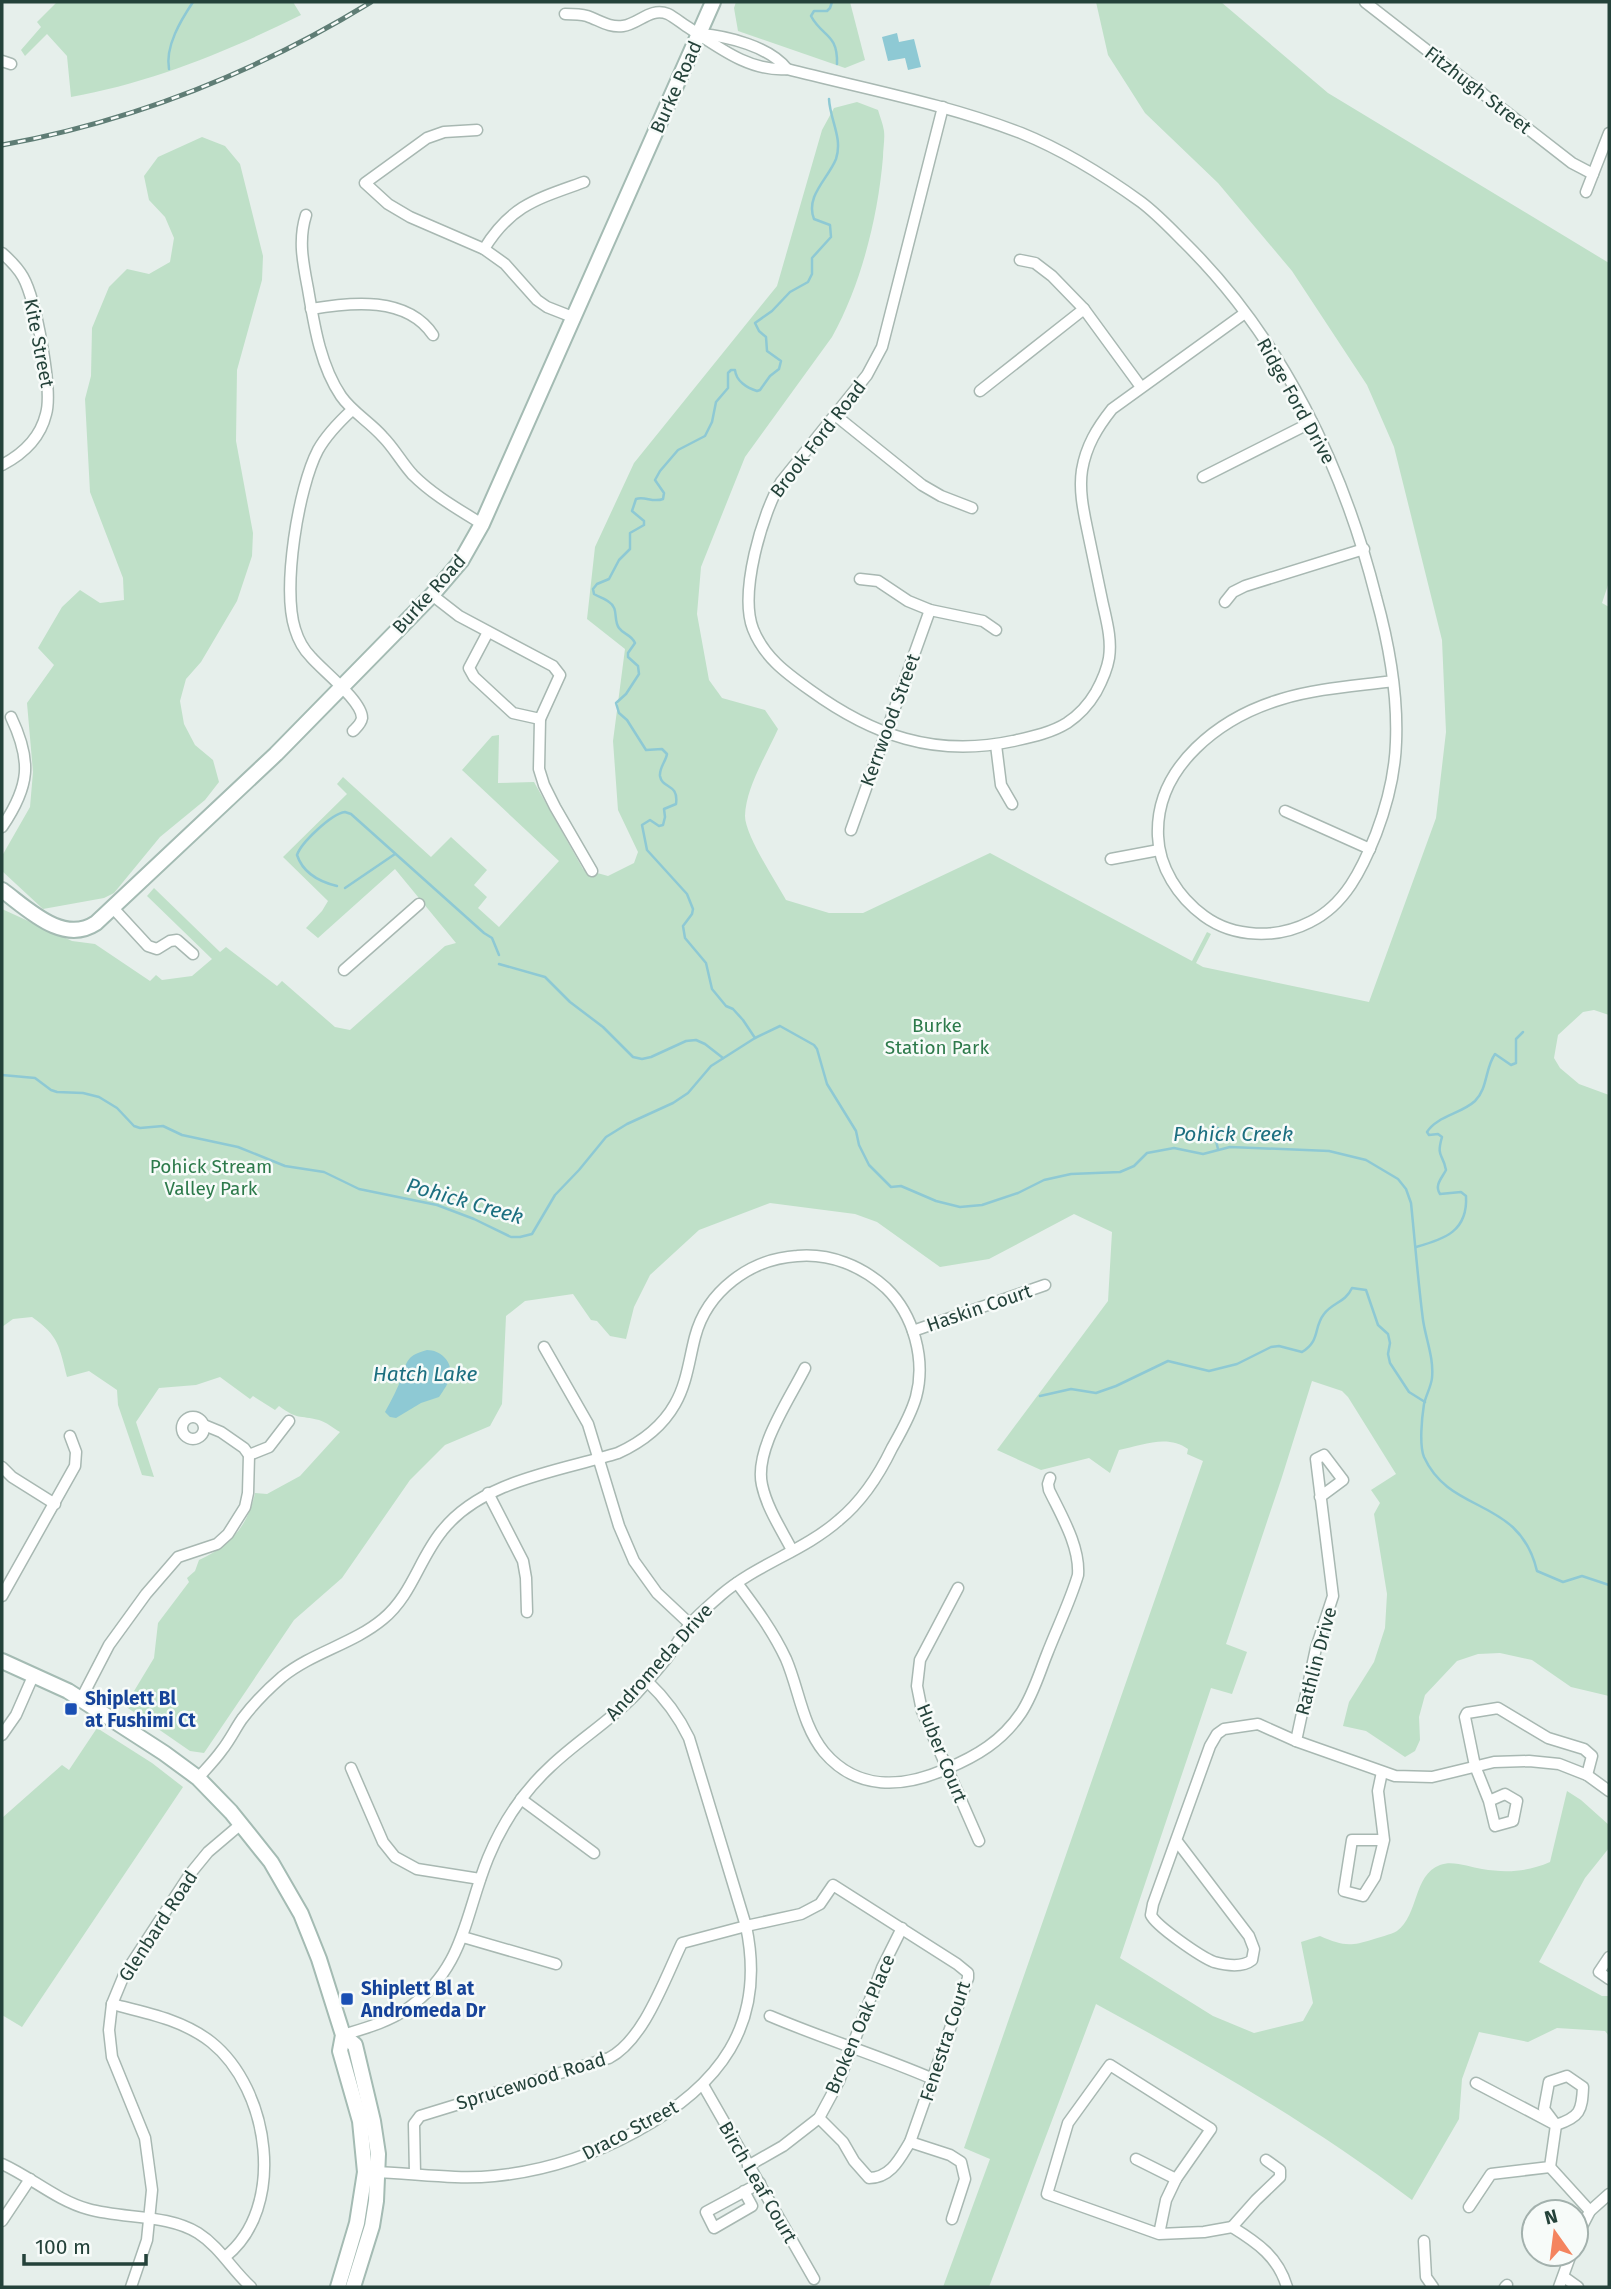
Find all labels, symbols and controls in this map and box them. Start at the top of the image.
street label: Burke Road [645,37,707,137]
street label: Fitzhugh Street [1420,41,1536,139]
street label: Kite Street [19,297,59,390]
street label: Ridge Ford Drive [1252,334,1340,468]
street label: Brook Ford Road [765,376,871,502]
street label: Burke Road [387,550,471,638]
street label: Kerrwood Street [855,650,925,790]
park label: Burke Station Park [885,1014,989,1059]
water label: Pohick Creek [1173,1121,1293,1147]
park label: Pohick Stream Valley Park [150,1155,272,1200]
water label: Pohick Creek [404,1172,526,1230]
street label: Haskin Court [923,1279,1035,1337]
water label: Hatch Lake [373,1361,478,1387]
street label: Andromeda Drive [601,1599,717,1725]
street label: Rathlin Drive [1290,1604,1342,1718]
place label: Shiplett Bl at Fushimi Ct [85,1687,196,1732]
street label: Huber Court [912,1700,972,1806]
marker: Shiplett Bl at Fushimi Ct [63,1701,79,1717]
street label: Glenbard Road [114,1866,202,1986]
street label: Broken Oak Place [820,1951,900,2097]
place label: Shiplett Bl at Andromeda Dr [360,1977,486,2022]
street label: Fenestra Court [915,1978,975,2104]
marker: Shiplett Bl at Andromeda Dr [339,1991,355,2007]
street label: Sprucewood Road [453,2047,609,2115]
street label: Draco Street [578,2095,682,2165]
street label: Birch Leaf Court [714,2117,802,2247]
north arrow [1520,2198,1590,2268]
text: N [1542,2204,1560,2230]
scale bar [24,2222,147,2266]
text: 100 m [35,2234,91,2260]

